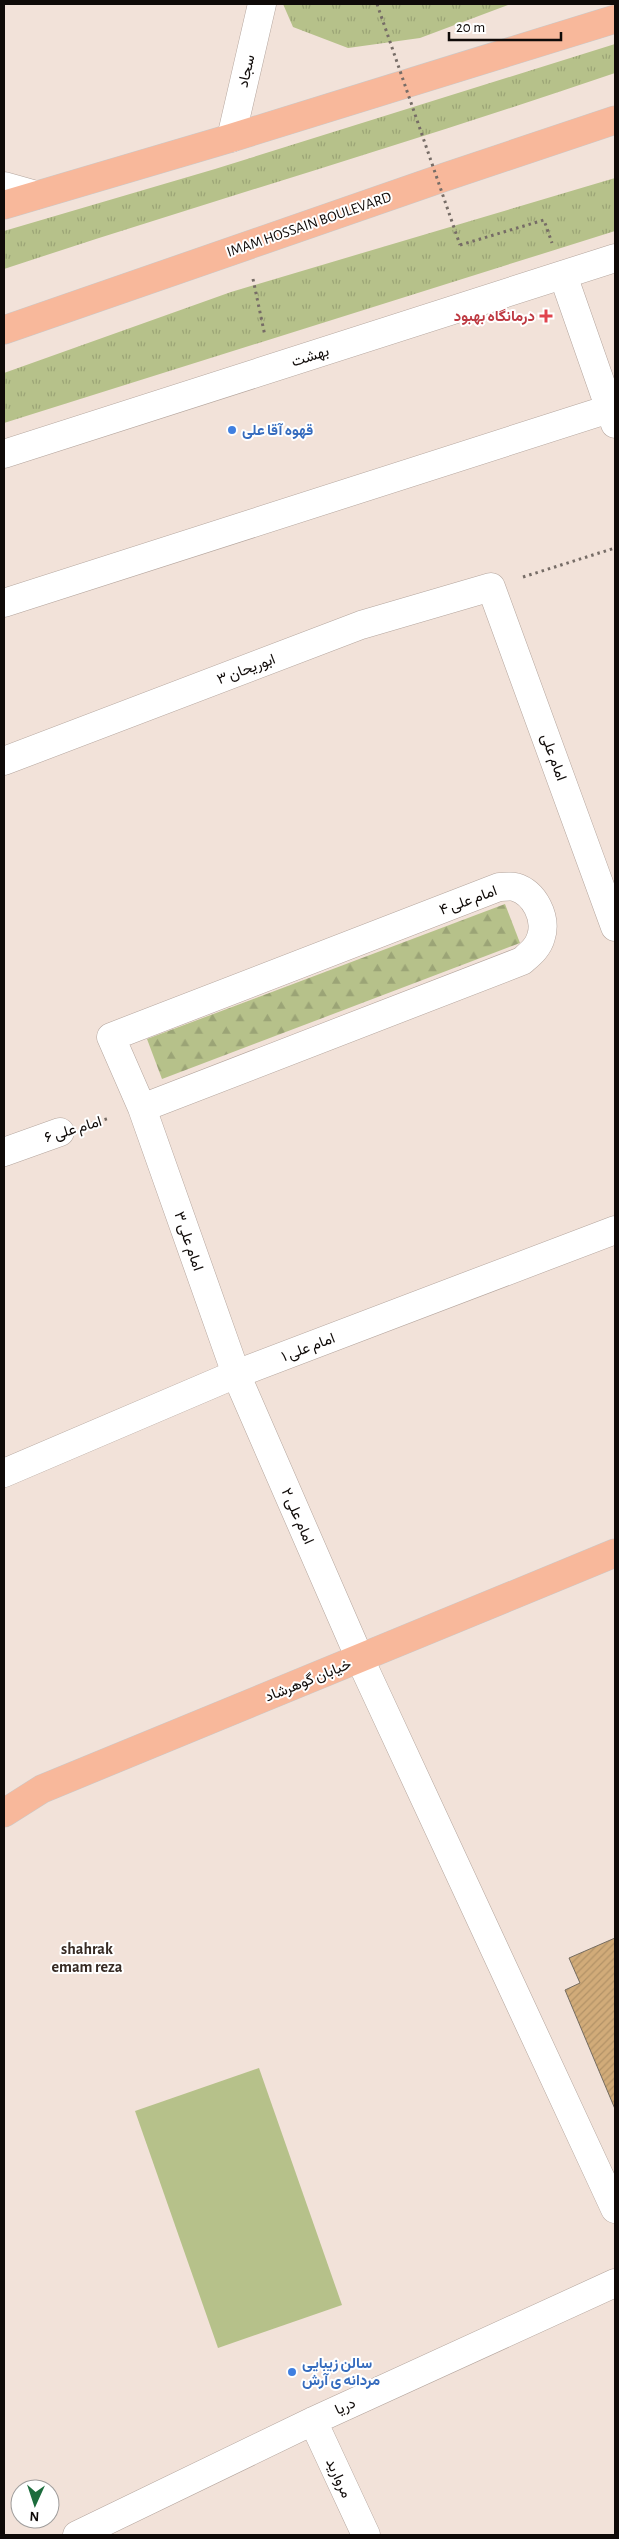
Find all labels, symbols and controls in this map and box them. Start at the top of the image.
scale bar [449,10,562,42]
text: 20 m [456,20,485,35]
street label: سجاد [235,53,259,89]
street label: IMAM HOSSAIN BOULEVARD [225,189,394,260]
place label: درمانگاه بهبود [454,308,535,325]
marker: درمانگاه بهبود [539,309,553,323]
street label: بهشت [290,343,331,371]
place label: قهوه آقا علی [242,422,313,439]
marker: قهوه آقا علی [226,424,238,436]
street label: ابوریحان ۳ [215,652,278,688]
street label: امام علی [536,732,569,784]
street label: امام علی ۴ [437,883,500,920]
street label: امام علی ۶ [43,1114,104,1147]
street label: امام علی ۳ [170,1210,206,1273]
street label: امام علی ۱ [279,1330,338,1366]
street label: امام علی ۲ [277,1486,316,1547]
street label: خیابان گوهرشاد [263,1656,354,1706]
district label: shahrak emam reza [52,1941,123,1975]
place label: سالن زیبایی مردانه ی آرش [302,2356,380,2389]
marker: سالن زیبایی مردانه ی آرش [286,2366,298,2378]
street label: دریا [333,2395,358,2419]
street label: مروارید [322,2456,354,2501]
north arrow [10,2479,60,2529]
text: N [29,2509,40,2523]

